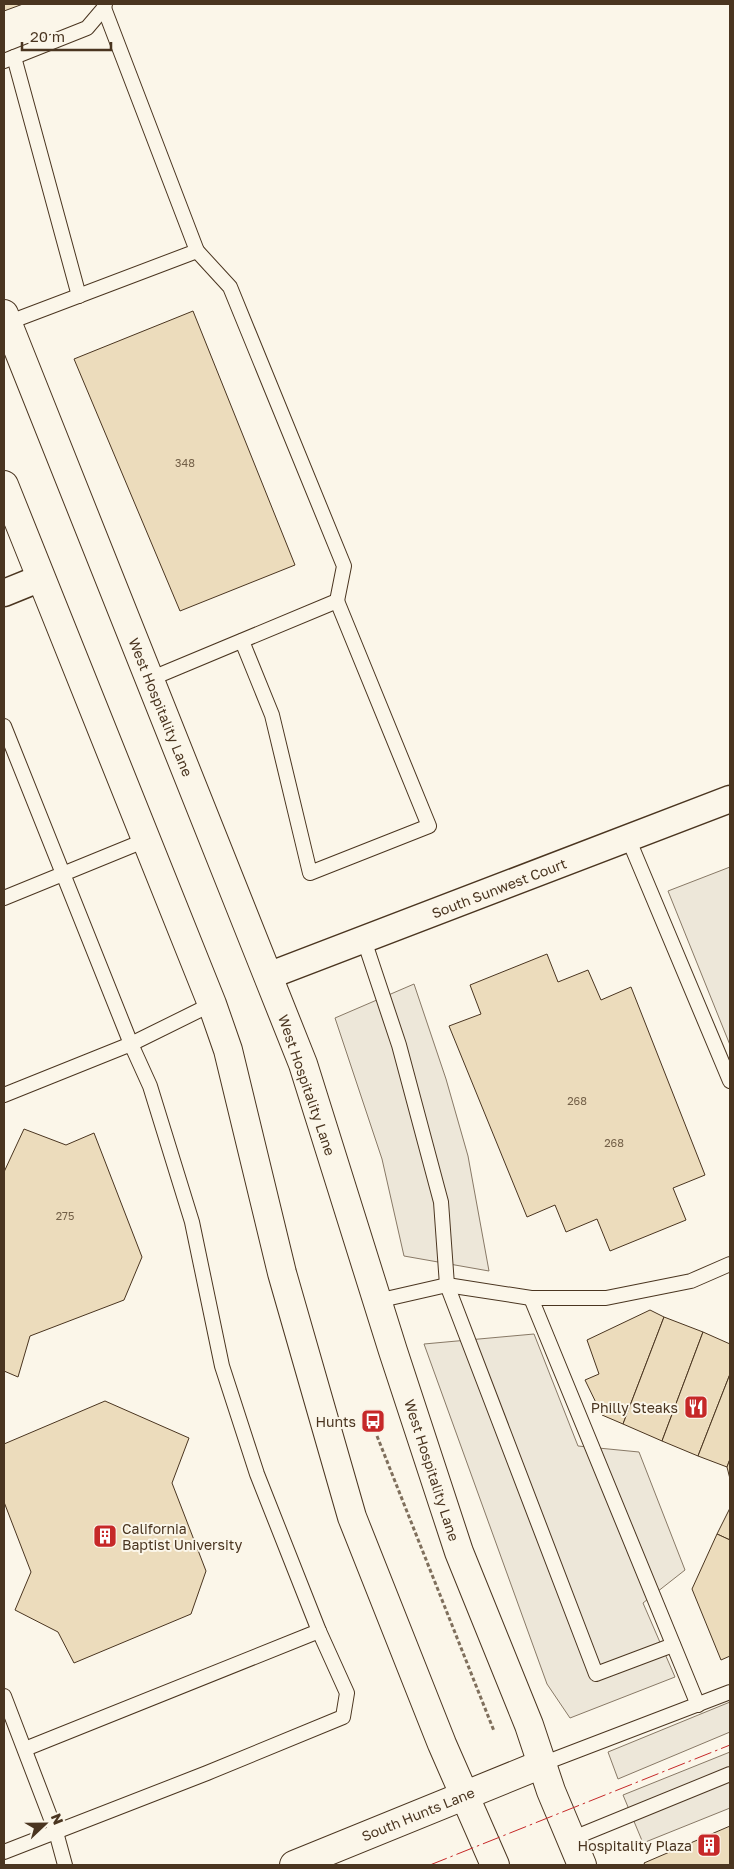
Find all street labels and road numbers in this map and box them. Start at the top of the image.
street label: West Hospitality Lane [125,635,197,779]
street label: South Sunwest Court [429,854,569,922]
street label: West Hospitality Lane [275,1012,339,1158]
street label: West Hospitality Lane [401,1397,463,1543]
street label: South Hunts Lane [359,1784,477,1844]

